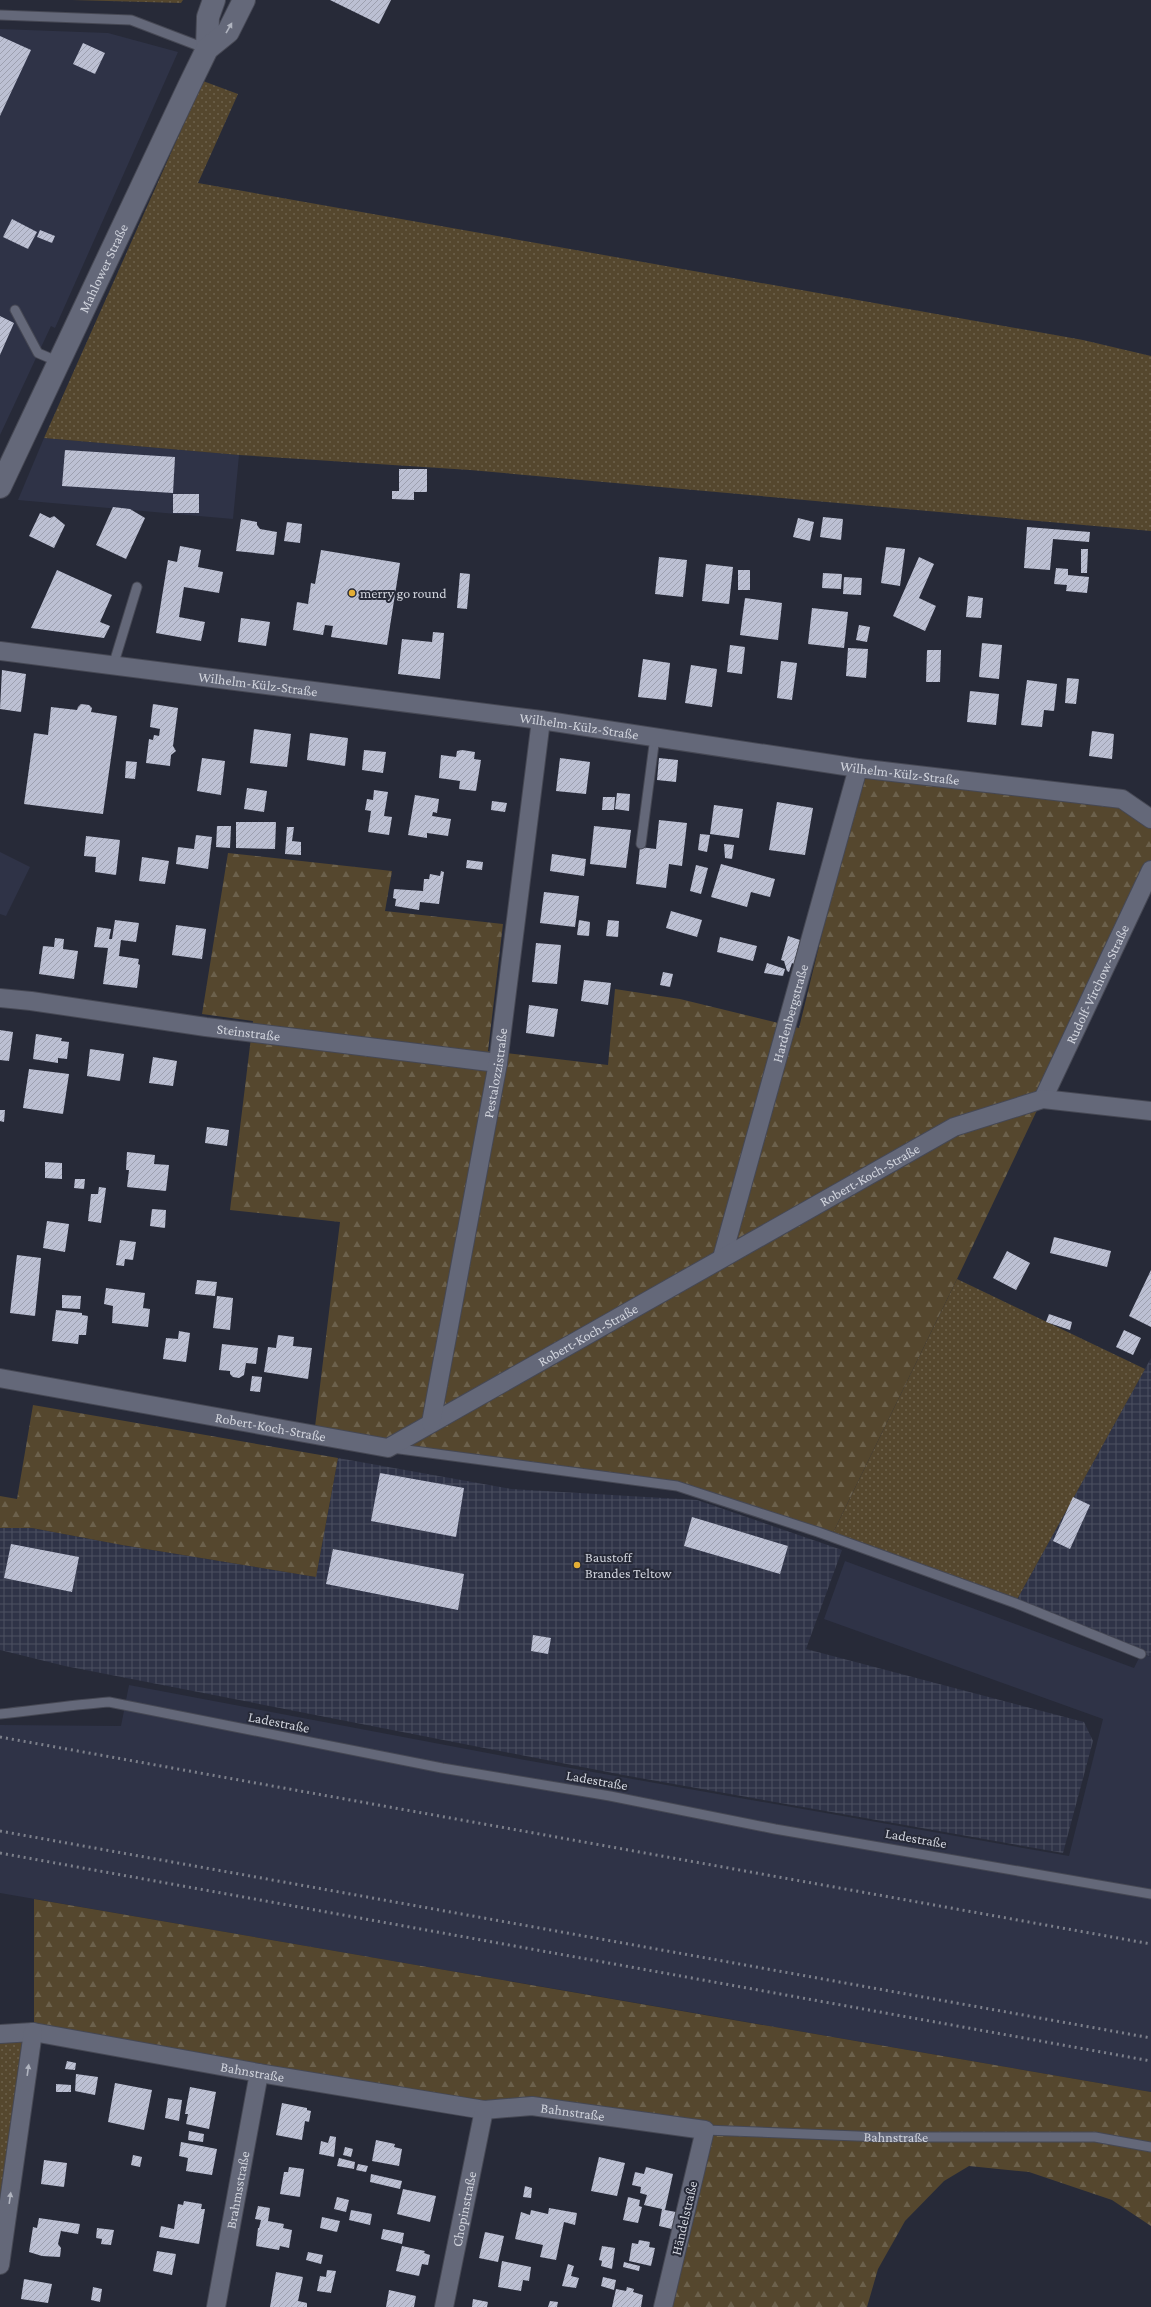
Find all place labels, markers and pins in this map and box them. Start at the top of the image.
place label: merry go round [360,585,447,601]
marker: merry go round [347,588,357,598]
place label: Baustoff Brandes Teltow [585,1549,672,1581]
marker: Baustoff Brandes Teltow [572,1560,582,1570]

